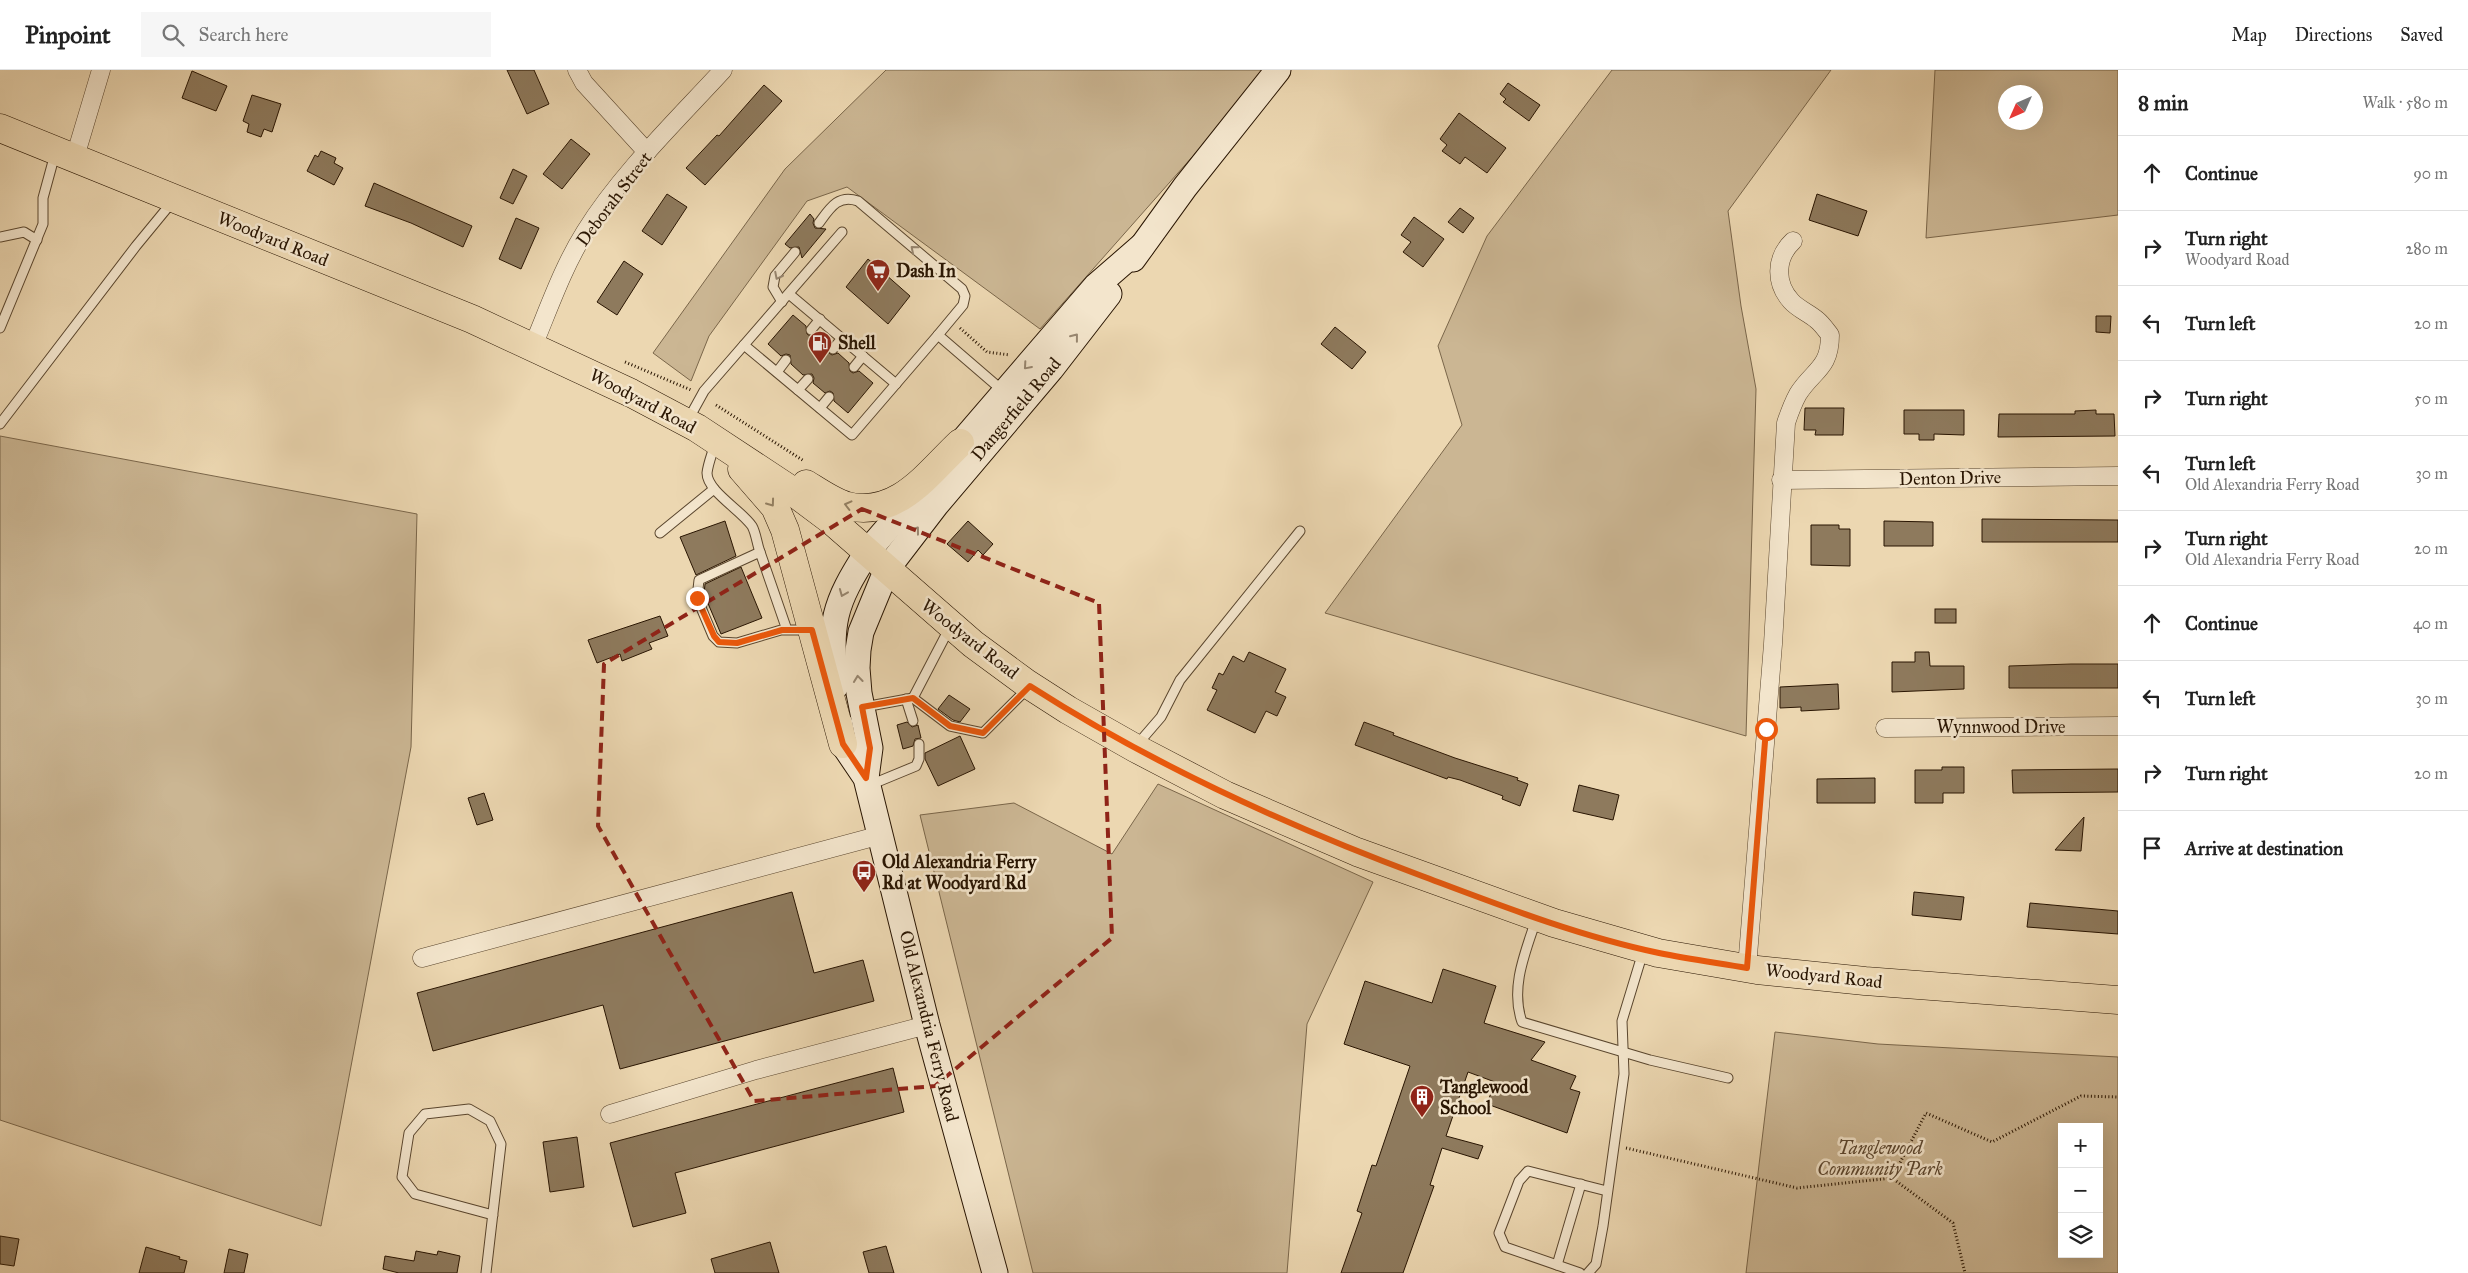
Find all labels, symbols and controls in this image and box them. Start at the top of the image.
search box [141,12,491,57]
text: Pinpoint [25,20,111,50]
icon: search [159,21,187,49]
text: Search here [199,23,289,46]
text: Map [2231,24,2267,46]
text: Directions [2295,24,2372,46]
text: Saved [2400,24,2443,46]
north arrow [1998,85,2043,130]
text: 8 min [2138,90,2188,116]
text: Walk · 580 m [2363,93,2448,112]
street label: Deborah Street [571,147,657,251]
icon: ahead [2138,159,2166,187]
text: Continue [2185,162,2258,185]
text: 90 m [2413,164,2448,183]
street label: Woodyard Road [214,207,332,271]
text: Turn right [2185,227,2268,250]
icon: right [2138,234,2166,262]
text: 280 m [2405,239,2448,258]
one-way arrow [911,245,920,254]
text: Woodyard Road [2185,250,2290,269]
supermarket icon: Dash In [865,258,891,292]
place label: Dash In [896,260,956,282]
one-way arrow [774,270,784,279]
icon: left [2138,309,2166,337]
text: Turn left [2185,312,2255,335]
text: 20 m [2414,314,2448,333]
fuel station icon: Shell [807,330,833,364]
place label: Shell [838,332,877,354]
one-way arrow [1070,334,1079,343]
street label: Dangerfield Road [966,353,1066,466]
one-way arrow [1023,360,1032,369]
street label: Woodyard Road [586,364,700,438]
icon: right [2138,384,2166,412]
text: Turn right [2185,387,2268,410]
text: 50 m [2414,389,2448,408]
text: Turn left [2185,452,2255,475]
icon: left [2138,459,2166,487]
text: 30 m [2415,464,2448,483]
street label: Denton Drive [1899,466,2001,490]
text: Old Alexandria Ferry Road [2185,475,2360,494]
one-way arrow [765,497,774,507]
one-way arrow [844,500,852,511]
one-way arrow [911,527,919,536]
text: Turn right [2185,527,2268,550]
icon: right [2138,534,2166,562]
text: 20 m [2414,539,2448,558]
text: Old Alexandria Ferry Road [2185,550,2360,569]
route end [686,587,709,610]
one-way arrow [839,589,849,597]
street label: Woodyard Road [917,594,1023,684]
icon: ahead [2138,609,2166,637]
text: Continue [2185,612,2258,635]
text: 40 m [2413,614,2448,633]
one-way arrow [853,674,864,682]
icon: left [2138,684,2166,712]
text: Turn left [2185,687,2255,710]
text: 30 m [2415,689,2448,708]
street label: Wynnwood Drive [1936,716,2066,738]
route start [1755,718,1778,741]
icon: right [2138,759,2166,787]
text: Turn right [2185,762,2268,785]
text: 20 m [2414,764,2448,783]
icon: arrive [2138,834,2166,862]
text: Arrive at destination [2185,837,2343,860]
place label: Old Alexandria Ferry Rd at Woodyard Rd [882,851,1038,895]
bus stop icon: Old Alexandria Ferry Rd at Woodyard Rd [851,859,877,893]
street label: Old Alexandria Ferry Road [895,928,963,1124]
street label: Woodyard Road [1764,959,1884,993]
place label: Tanglewood School [1439,1076,1529,1119]
building icon: Tanglewood School [1409,1084,1435,1118]
map controls [2058,1123,2103,1258]
button: + [2058,1123,2103,1168]
park label: Tanglewood Community Park [1817,1137,1943,1180]
button: − [2058,1168,2103,1213]
button: layers [2058,1213,2103,1258]

